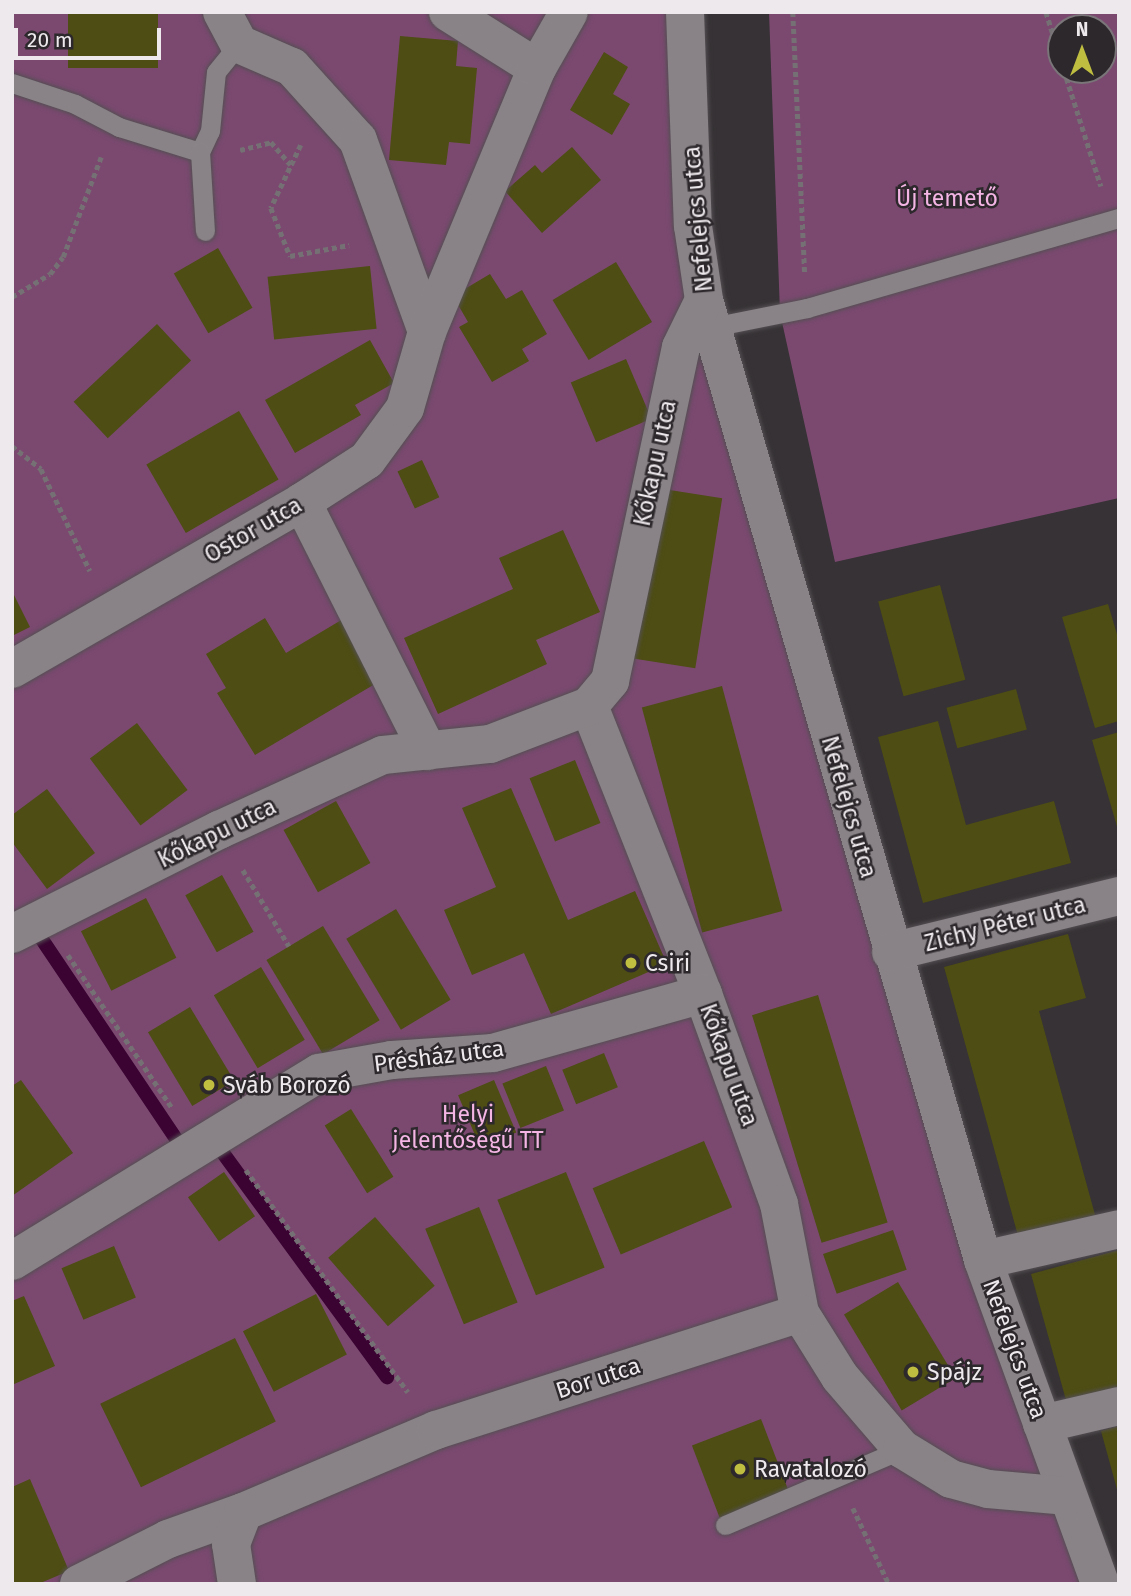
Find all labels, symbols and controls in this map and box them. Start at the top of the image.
scale bar [18,14,164,58]
north arrow [1047,14,1117,84]
text: N [1076,18,1088,41]
text: 20 m [27,27,73,53]
street label: Nefelejcs utca [678,145,718,293]
park label: Új temető [896,184,998,212]
street label: Kőkapu utca [628,397,682,529]
street label: Ostor utca [199,491,307,569]
street label: Nefelejcs utca [816,733,882,881]
street label: Kőkapu utca [153,792,281,874]
street label: Zichy Péter utca [921,891,1089,957]
place label: Csiri [645,949,690,977]
marker: Csiri [623,955,639,971]
street label: Kőkapu utca [694,1000,764,1130]
street label: Présház utca [372,1034,506,1078]
place label: Sváb Borozó [223,1071,351,1099]
marker: Sváb Borozó [201,1077,217,1093]
park label: Helyi jelentőségű TT [392,1100,544,1154]
street label: Nefelejcs utca [977,1276,1053,1422]
street label: Bor utca [552,1351,644,1405]
place label: Spájz [927,1358,982,1386]
marker: Spájz [905,1364,921,1380]
place label: Ravatalozó [754,1455,867,1483]
marker: Ravatalozó [732,1461,748,1477]

